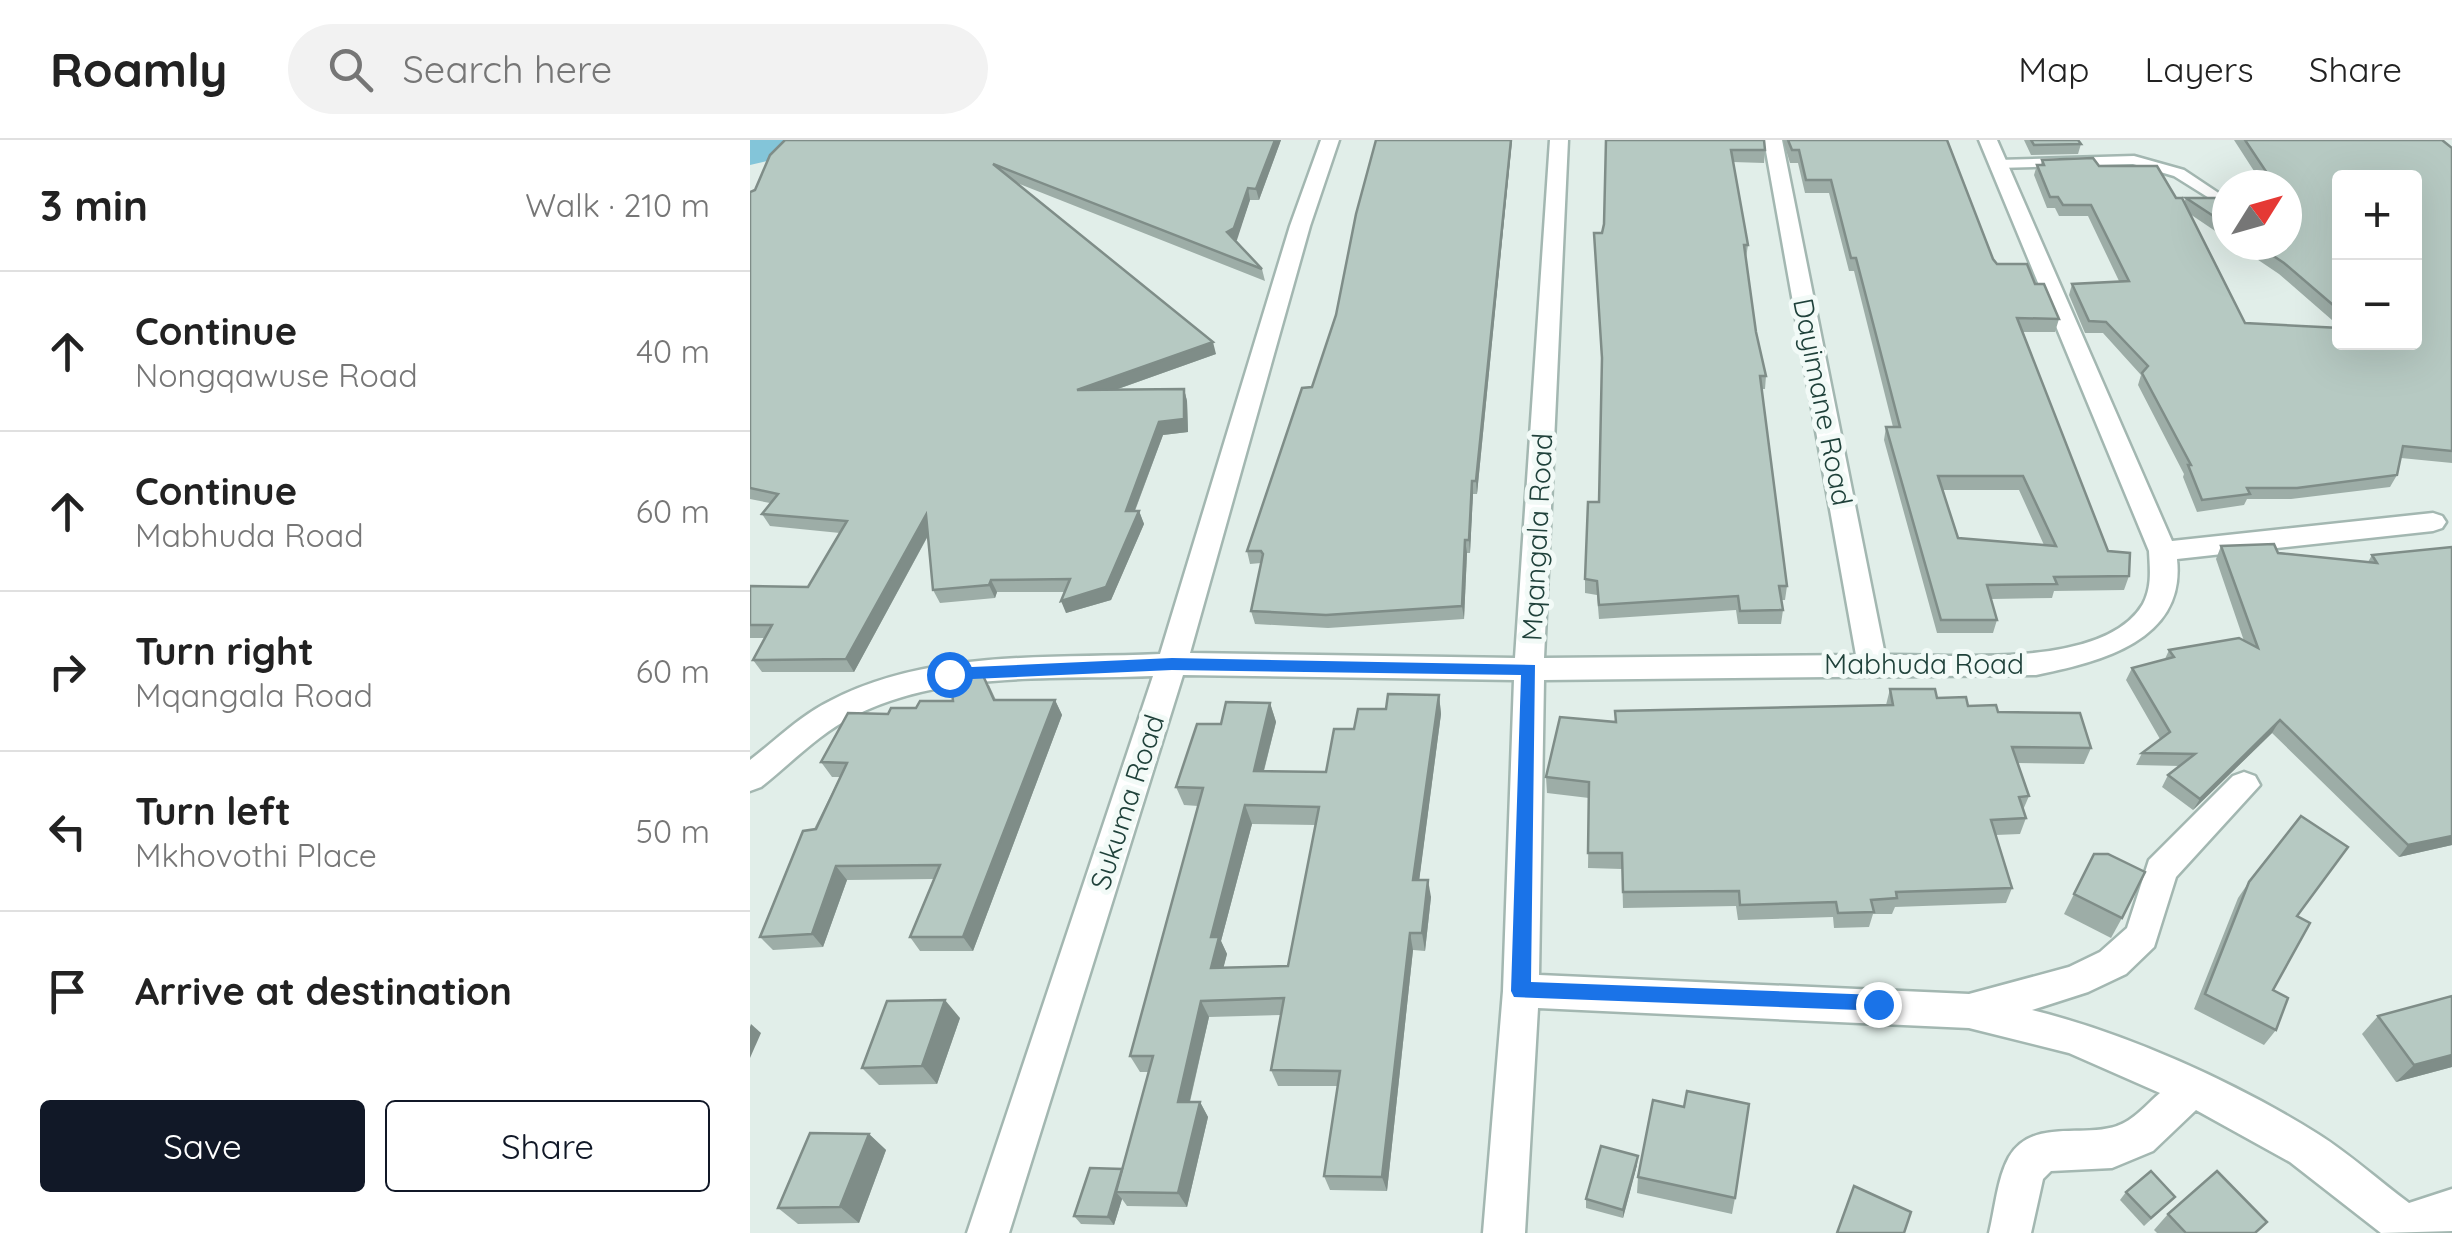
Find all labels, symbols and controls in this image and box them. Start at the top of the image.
search box [288,24,988,114]
text: Roamly [50,39,228,99]
icon: search [323,42,378,97]
text: Search here [403,45,612,93]
text: Map [2018,47,2090,91]
text: Layers [2145,47,2254,91]
text: Share [2309,47,2402,91]
north arrow [2212,170,2302,260]
map controls [2332,170,2422,350]
button: + [2332,170,2422,260]
text: 3 min [40,179,148,232]
text: Walk · 210 m [525,185,710,225]
button: − [2332,260,2422,350]
street label: Dayimane Road [1786,295,1861,509]
text: Continue [135,307,297,355]
icon: ahead [40,324,95,379]
text: 40 m [636,331,710,371]
text: Nongqawuse Road [135,355,418,395]
street label: Mqangala Road [1514,432,1559,642]
text: Continue [135,467,297,515]
icon: ahead [40,484,95,539]
text: 60 m [636,491,710,531]
text: Mabhuda Road [135,515,364,555]
text: Turn right [135,627,314,675]
icon: right [40,644,95,699]
street label: Mabhuda Road [1824,646,2024,681]
text: 60 m [636,651,710,691]
route start [927,652,973,698]
text: Mqangala Road [135,675,373,715]
street label: Sukuma Road [1082,710,1171,894]
text: Turn left [135,787,291,835]
icon: left [40,804,95,859]
text: 50 m [636,811,710,851]
text: Mkhovothi Place [135,835,377,875]
icon: arrive [40,964,95,1019]
text: Arrive at destination [135,967,512,1015]
route end [1856,982,1902,1028]
button: Save [40,1100,365,1192]
button: Share [385,1100,710,1192]

